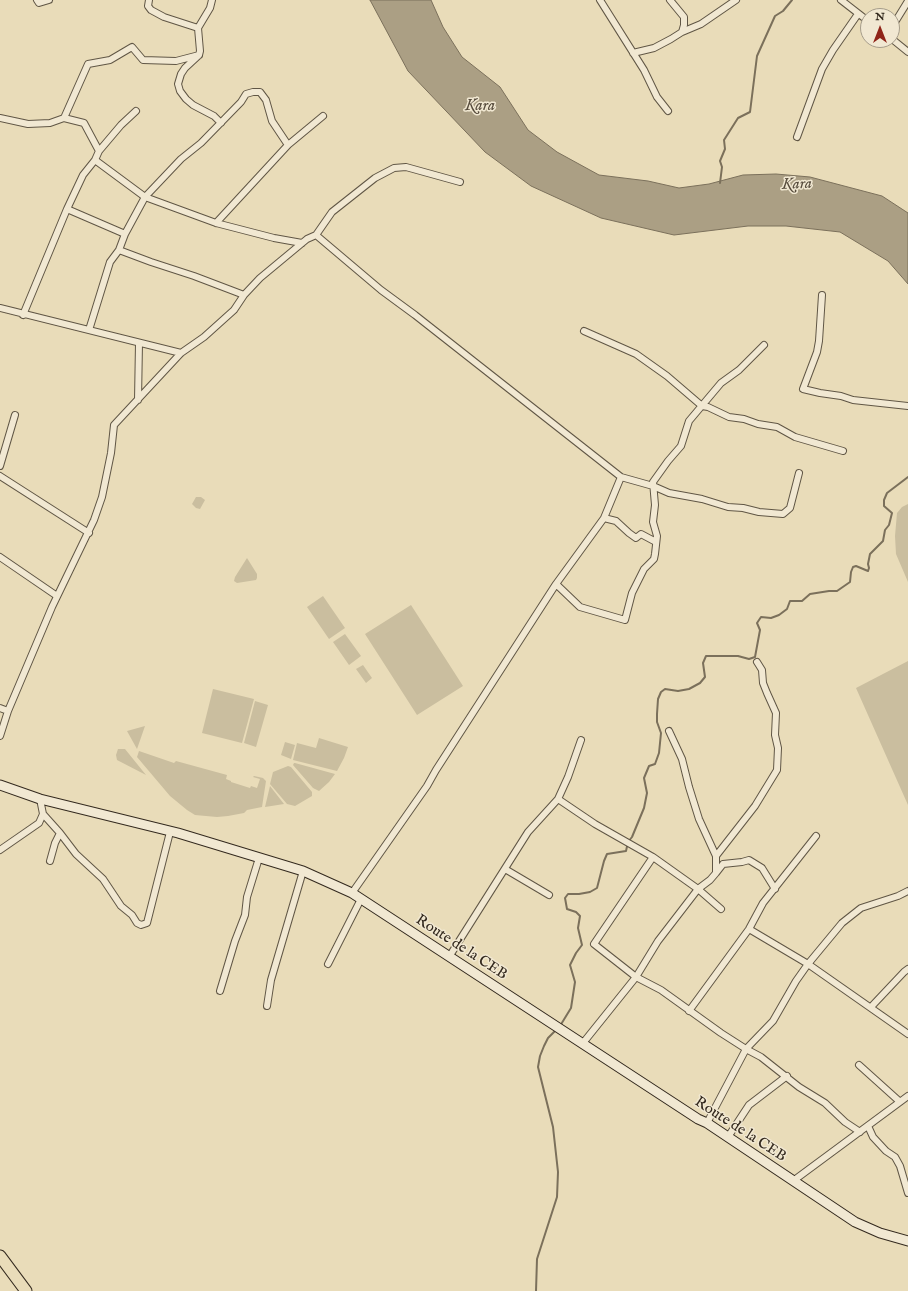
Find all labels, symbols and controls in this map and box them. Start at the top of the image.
north arrow [860,8,900,48]
text: N [875,10,885,24]
water label: Kara [465,97,495,117]
water label: Kara [782,175,812,195]
street label: Route de la CEB [412,912,510,984]
street label: Route de la CEB [691,1094,789,1166]

